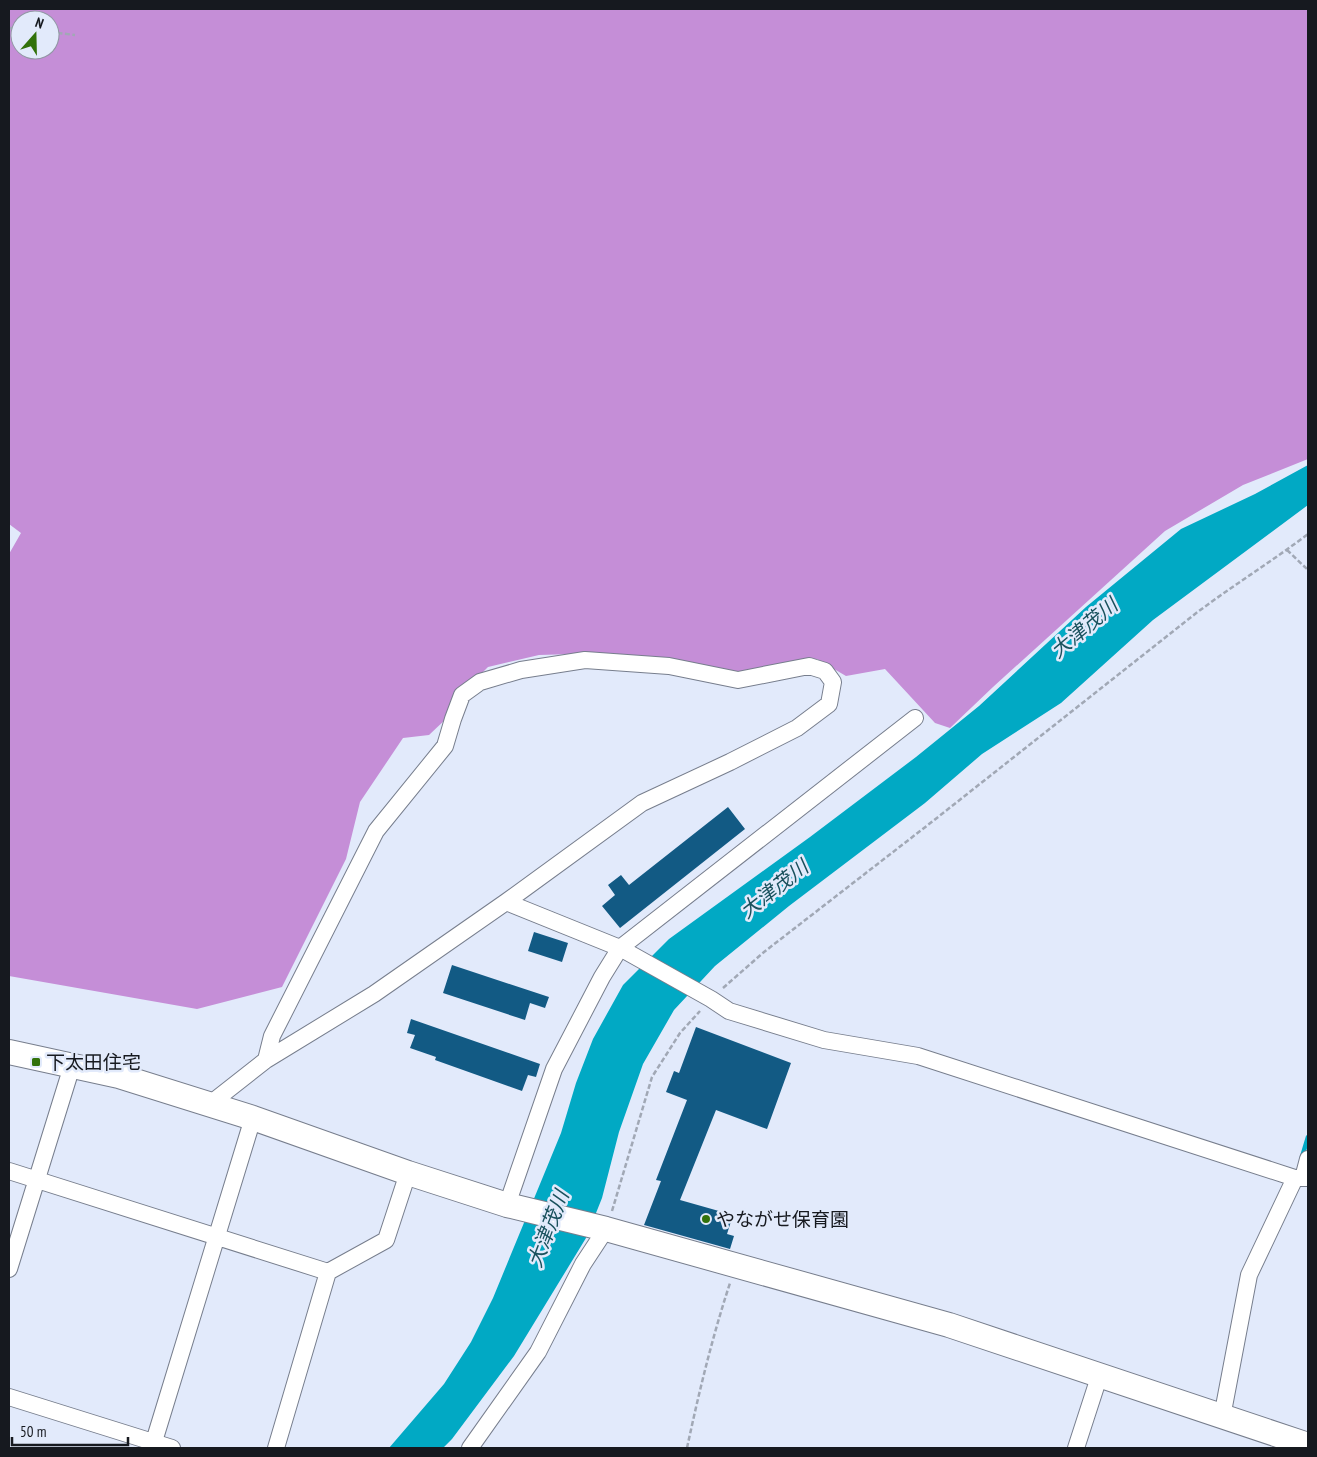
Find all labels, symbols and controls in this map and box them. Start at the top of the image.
north arrow [10,10,60,60]
text: N [33,13,46,33]
water label: 大津茂川 [1045,591,1125,664]
water label: 大津茂川 [734,853,815,924]
place label: 下太田住宅 [46,1050,141,1074]
marker: 下太田住宅 [30,1056,42,1068]
water label: 大津茂川 [522,1185,575,1271]
place label: やながせ保育園 [716,1207,849,1231]
marker: やながせ保育園 [700,1213,712,1225]
scale bar [12,1414,129,1446]
text: 50 m [20,1422,46,1441]

